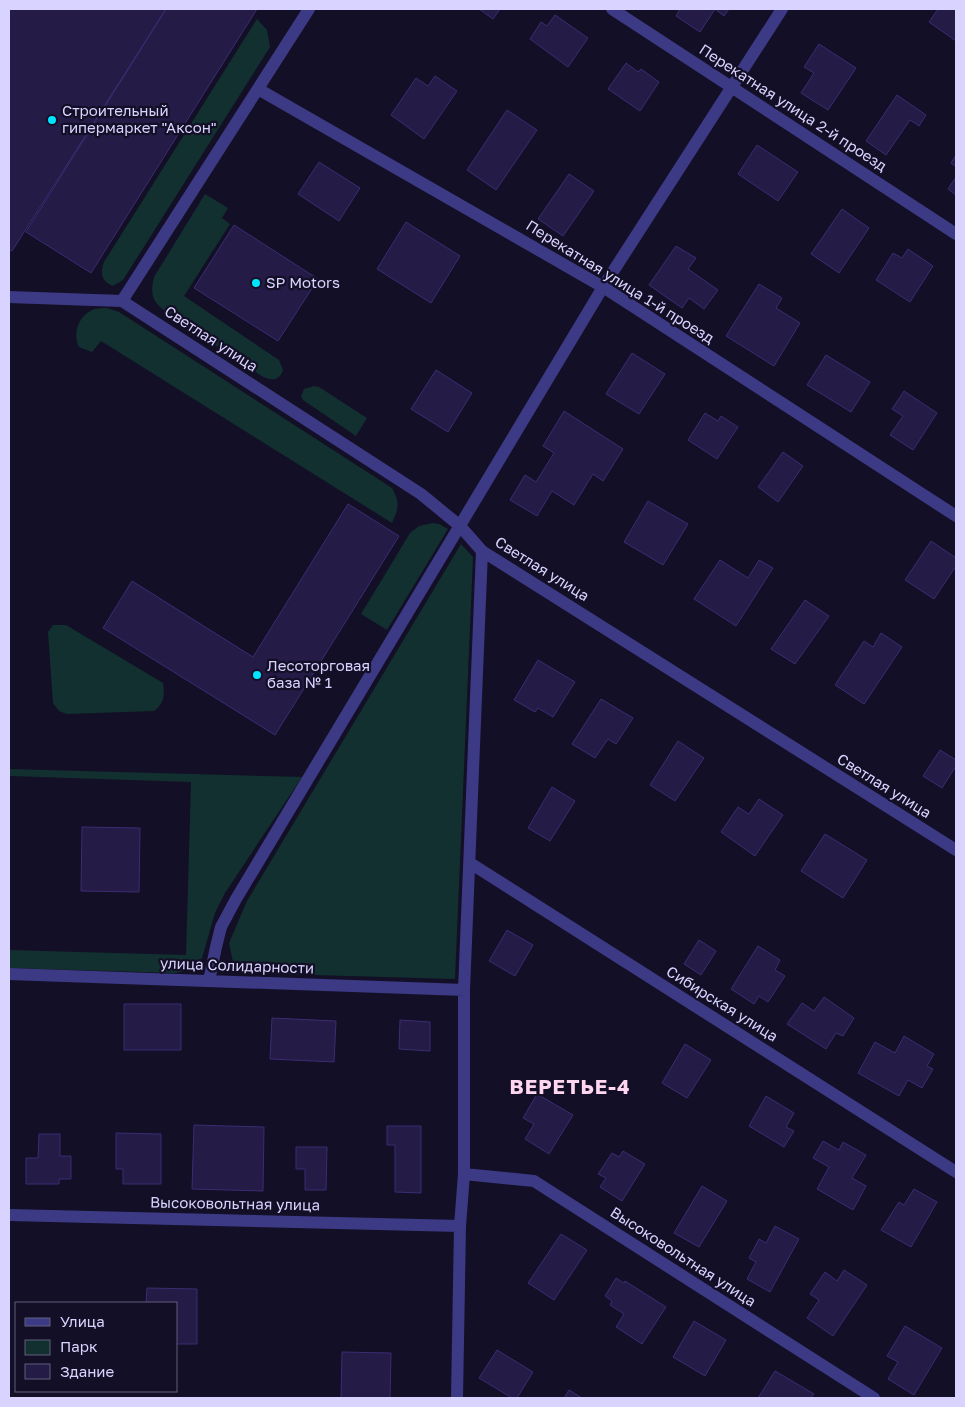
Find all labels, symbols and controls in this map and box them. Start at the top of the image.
street label: Перекатная улица 2-й проезд [696,40,891,175]
place label: Строительный гипермаркет "Аксон" [62,101,217,136]
marker: Строительный гипермаркет "Аксон" [46,114,58,126]
street label: Перекатная улица 1-й проезд [523,216,718,347]
place label: SP Motors [266,273,340,291]
marker: SP Motors [250,277,262,289]
street label: Светлая улица [162,301,262,375]
street label: Светлая улица [492,532,593,604]
place label: Лесоторговая база № 1 [267,656,370,691]
marker: Лесоторговая база № 1 [251,669,263,681]
street label: Светлая улица [834,749,935,821]
street label: улица Солидарности [160,953,315,977]
street label: Сибирская улица [663,962,782,1045]
district label: ВЕРЕТЬЕ-4 [510,1074,630,1098]
street label: Высоковольтная улица [150,1193,320,1213]
street label: Высоковольтная улица [607,1202,760,1310]
legend [15,1302,178,1392]
text: Улица [60,1312,105,1330]
text: Парк [60,1337,98,1355]
text: Здание [60,1362,114,1380]

